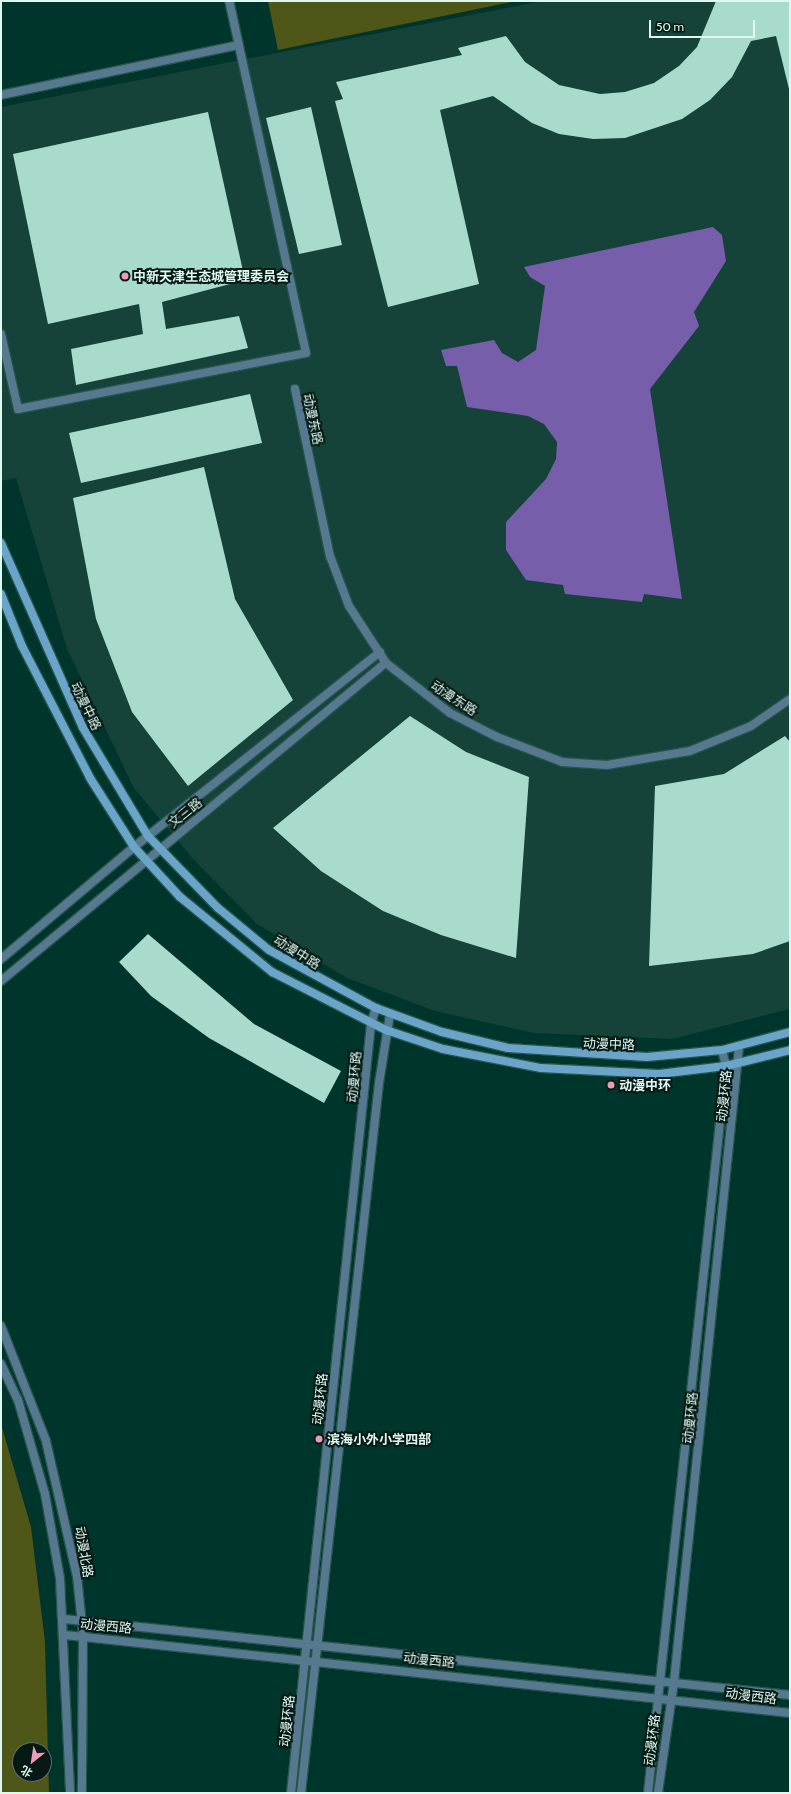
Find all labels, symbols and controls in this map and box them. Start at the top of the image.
scale bar [651,12,757,38]
text: 50 m [656,19,684,34]
place label: 中新天津生态城管理委员会 [133,268,289,284]
marker: 中新天津生态城管理委员会 [120,271,130,281]
street label: 动漫东路 [300,392,326,446]
street label: 动漫东路 [428,677,480,719]
street label: 动漫中路 [68,679,104,733]
street label: 文三路 [165,795,205,831]
street label: 动漫中路 [271,932,323,972]
street label: 动漫中路 [583,1035,635,1053]
street label: 动漫环路 [344,1050,364,1104]
street label: 动漫环路 [714,1069,734,1123]
place label: 动漫中环 [619,1077,671,1093]
marker: 动漫中环 [606,1080,616,1090]
street label: 动漫环路 [310,1372,330,1426]
street label: 动漫环路 [680,1391,700,1445]
place label: 滨海小外小学四部 [327,1431,431,1447]
marker: 滨海小外小学四部 [314,1434,324,1444]
street label: 动漫北路 [72,1525,96,1579]
street label: 动漫西路 [79,1616,133,1636]
street label: 动漫西路 [402,1650,456,1670]
street label: 动漫西路 [724,1685,778,1707]
street label: 动漫环路 [277,1694,297,1748]
street label: 动漫环路 [641,1713,663,1767]
north arrow [12,1742,52,1782]
text: 北 [18,1763,35,1780]

